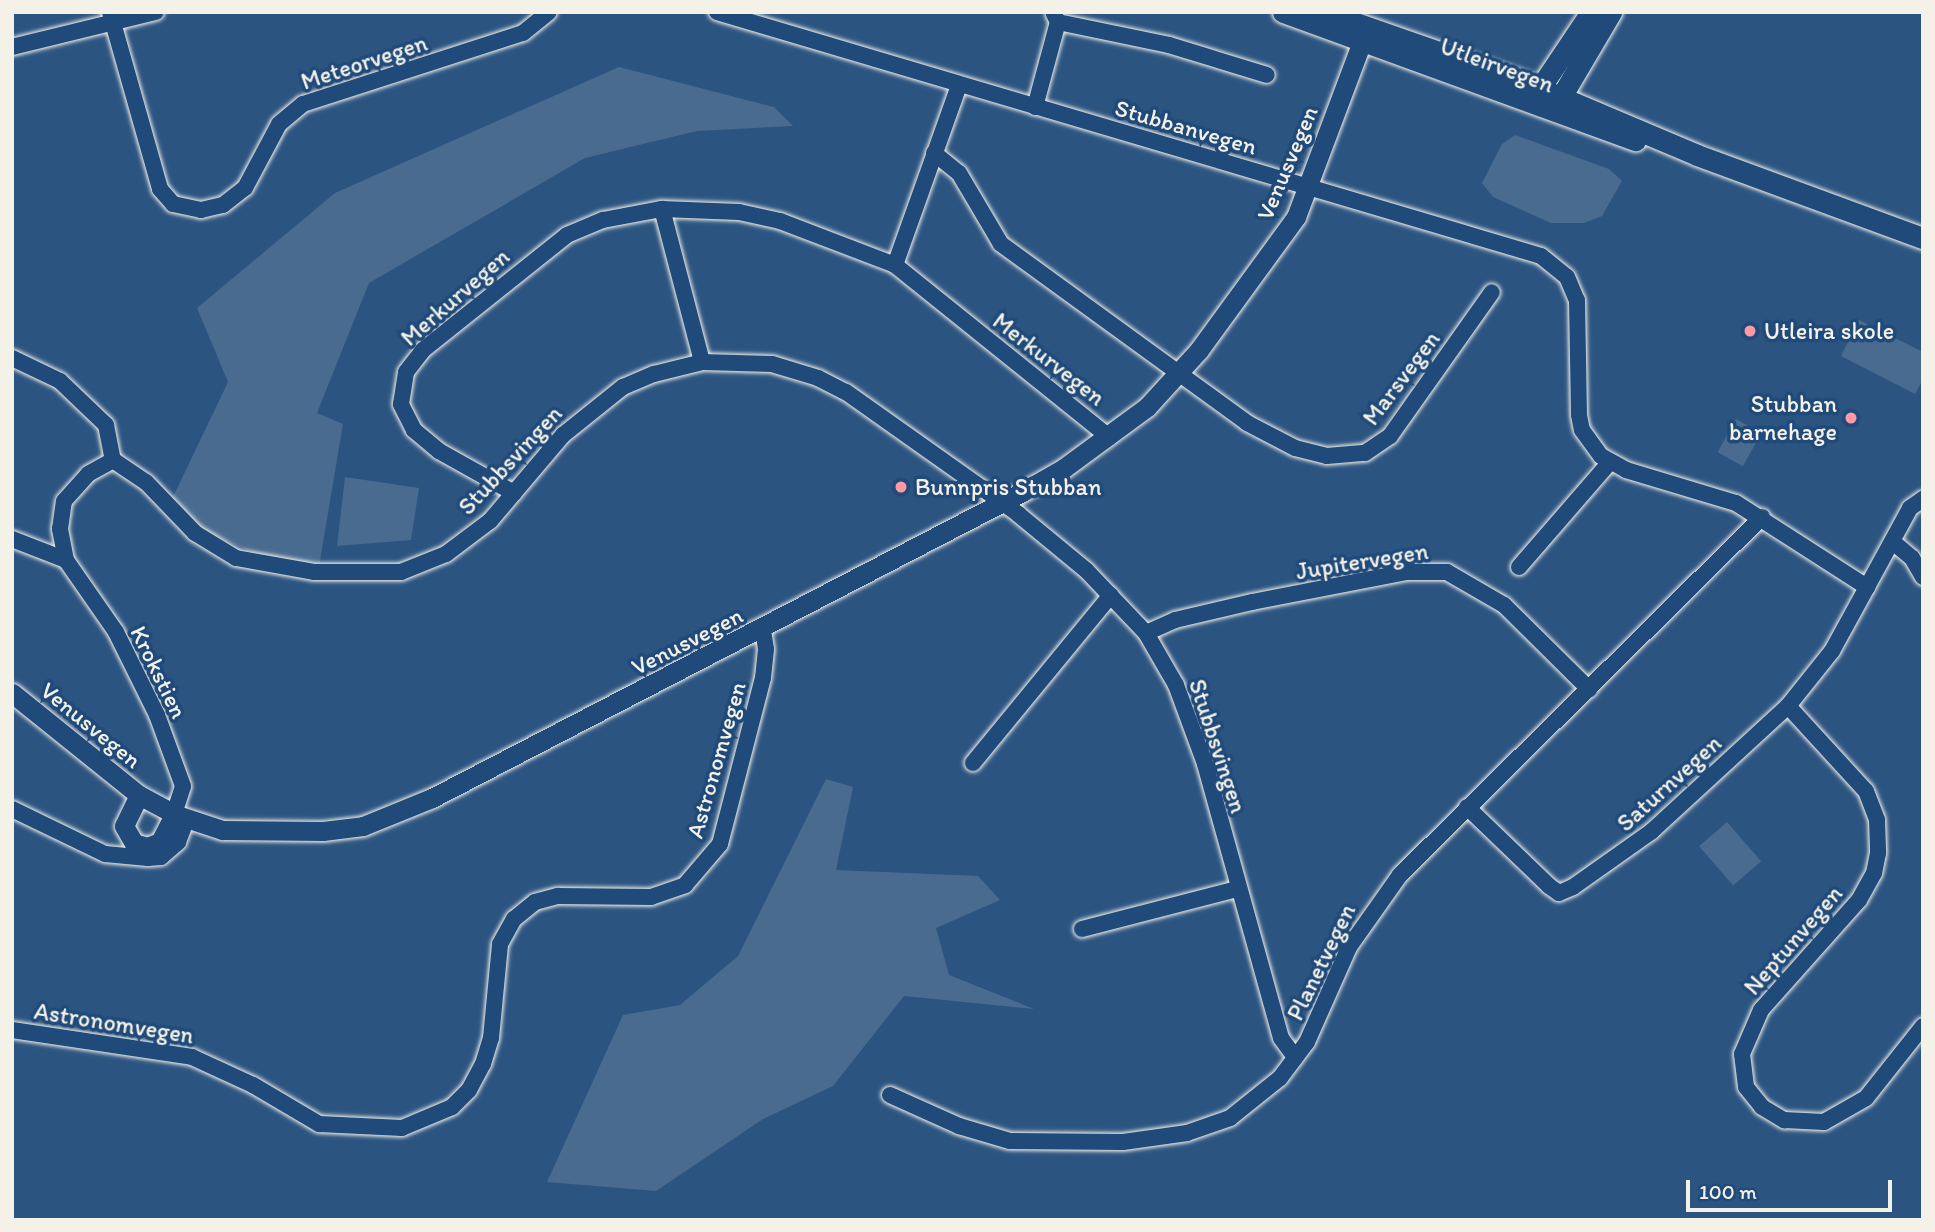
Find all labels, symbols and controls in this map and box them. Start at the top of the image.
street label: Meteorvegen [297,28,431,96]
street label: Utleirvegen [1436,31,1558,99]
street label: Stubbanvegen [1112,93,1260,161]
street label: Venusvegen [1250,102,1324,224]
street label: Merkurvegen [395,242,515,352]
street label: Merkurvegen [987,306,1111,412]
place label: Utleira skole [1764,317,1894,345]
marker: Utleira skole [1742,323,1758,339]
street label: Marsvegen [1356,325,1446,431]
place label: Stubban barnehage [1729,390,1837,446]
street label: Stubbsvingen [452,399,568,521]
marker: Stubban barnehage [1843,410,1859,426]
place label: Bunnpris Stubban [915,473,1101,501]
marker: Bunnpris Stubban [893,479,909,495]
street label: Jupitervegen [1294,536,1430,586]
street label: Venusvegen [626,601,748,681]
street label: Krokstien [124,621,194,723]
street label: Stubbsvingen [1183,675,1253,817]
street label: Venusvegen [35,676,147,774]
street label: Astronomvegen [680,679,752,841]
street label: Saturnvegen [1611,729,1727,837]
street label: Neptunvegen [1738,879,1848,1001]
street label: Planetvegen [1280,899,1362,1025]
street label: Astronomvegen [32,996,196,1050]
scale bar [1690,1166,1896,1210]
text: 100 m [1699,1179,1757,1204]

